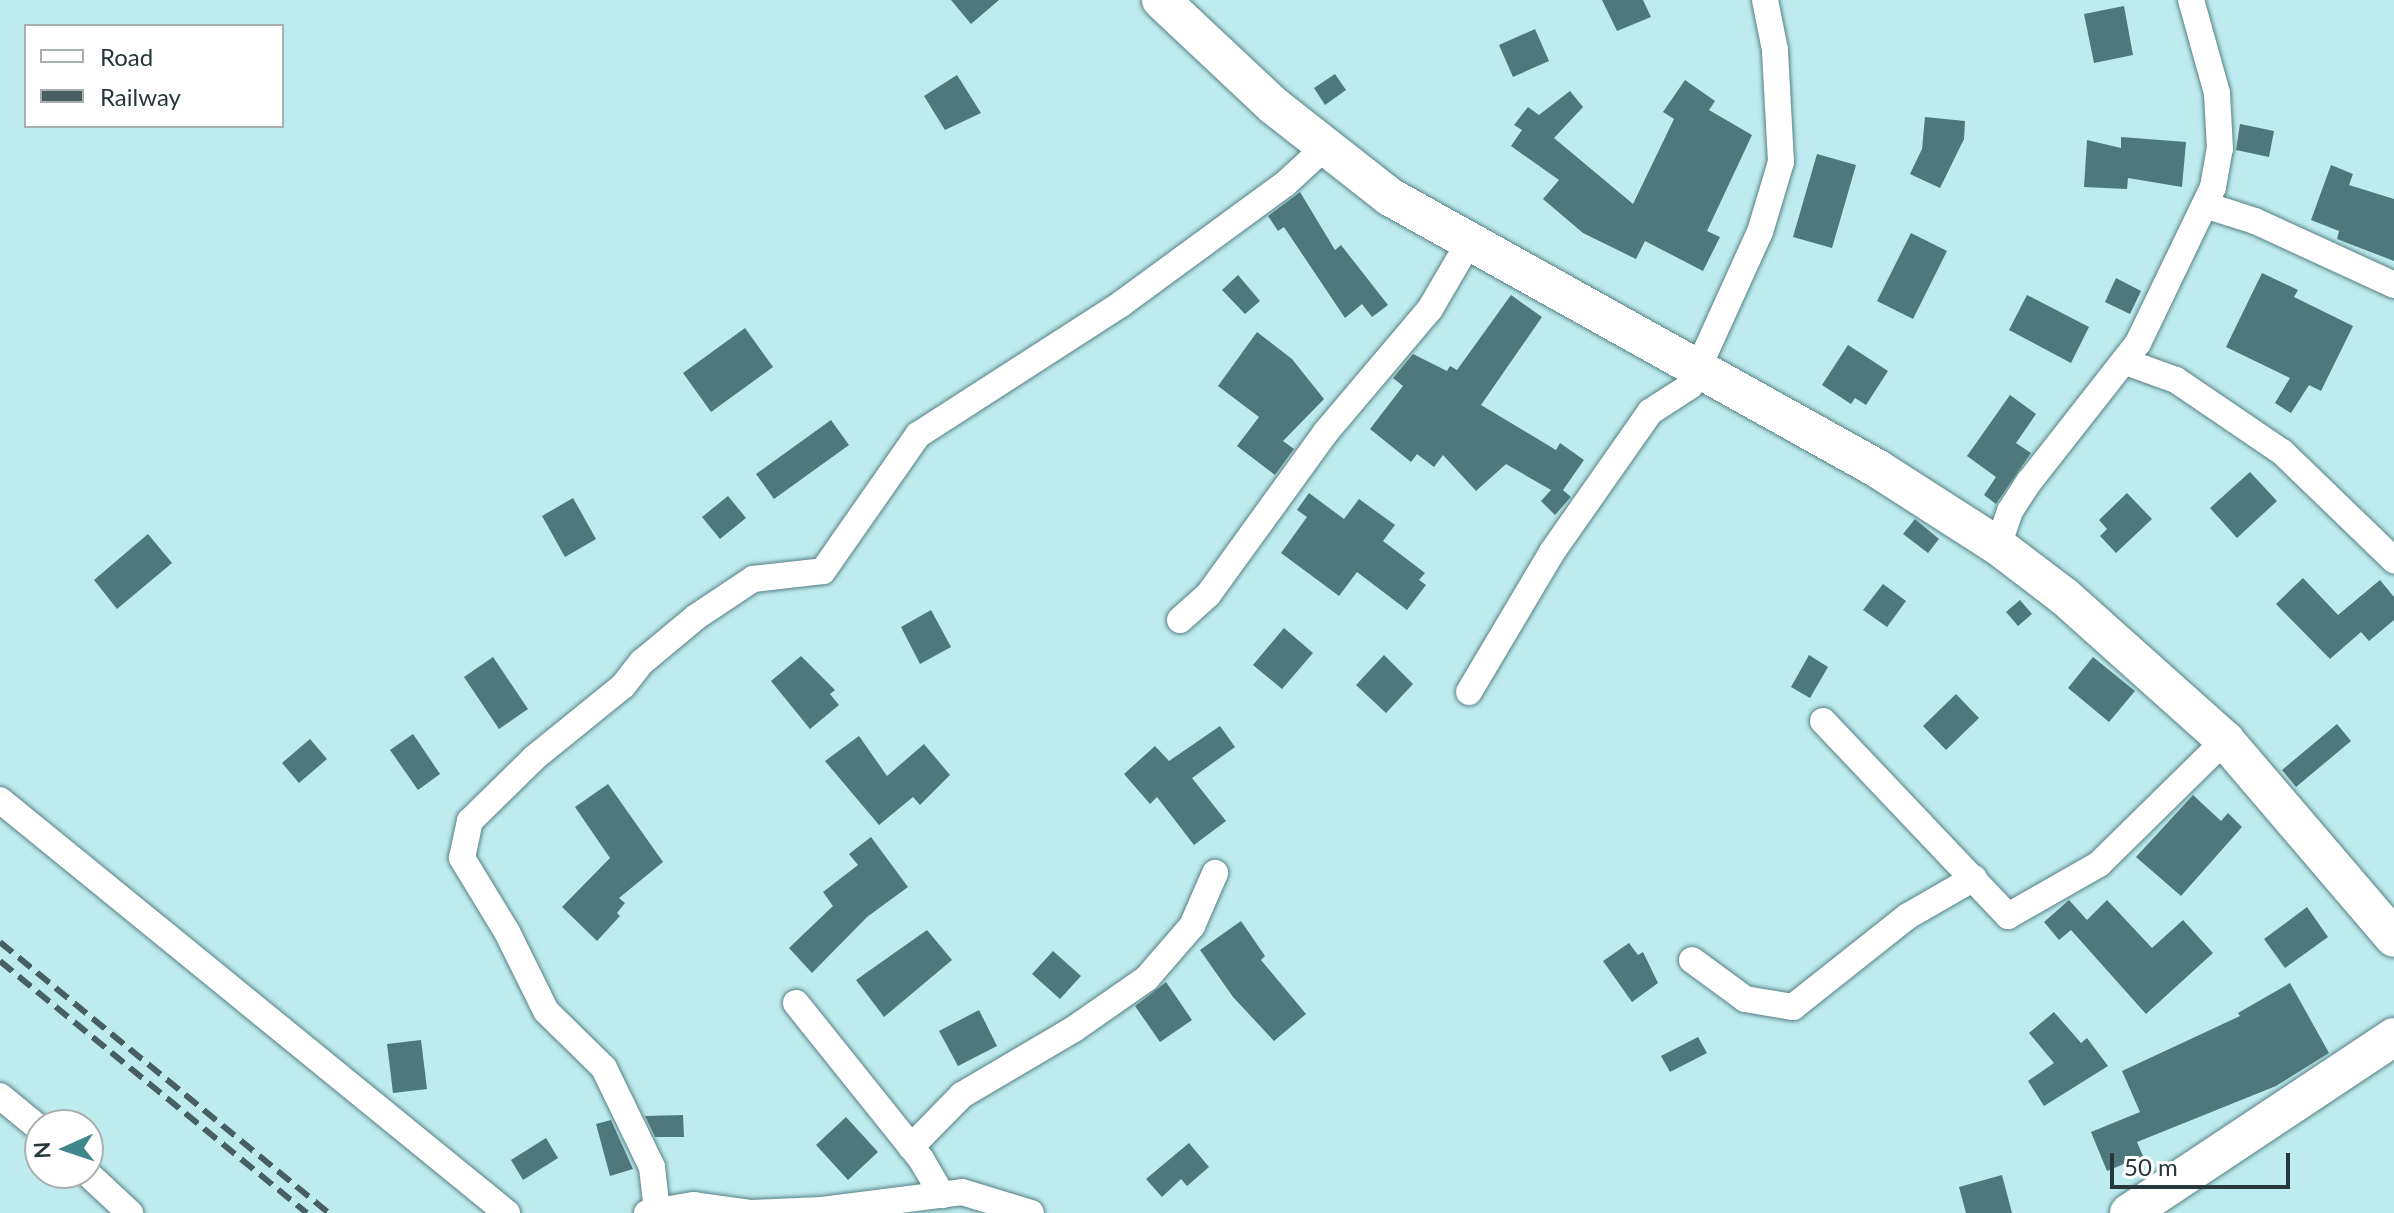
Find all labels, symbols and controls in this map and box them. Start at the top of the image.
legend [24,24,284,128]
text: Road [100,42,153,71]
text: Railway [100,82,181,111]
north arrow [24,1109,104,1189]
scale bar [2114,1137,2294,1187]
text: N [28,1141,55,1159]
text: 50 m [2124,1152,2178,1181]

